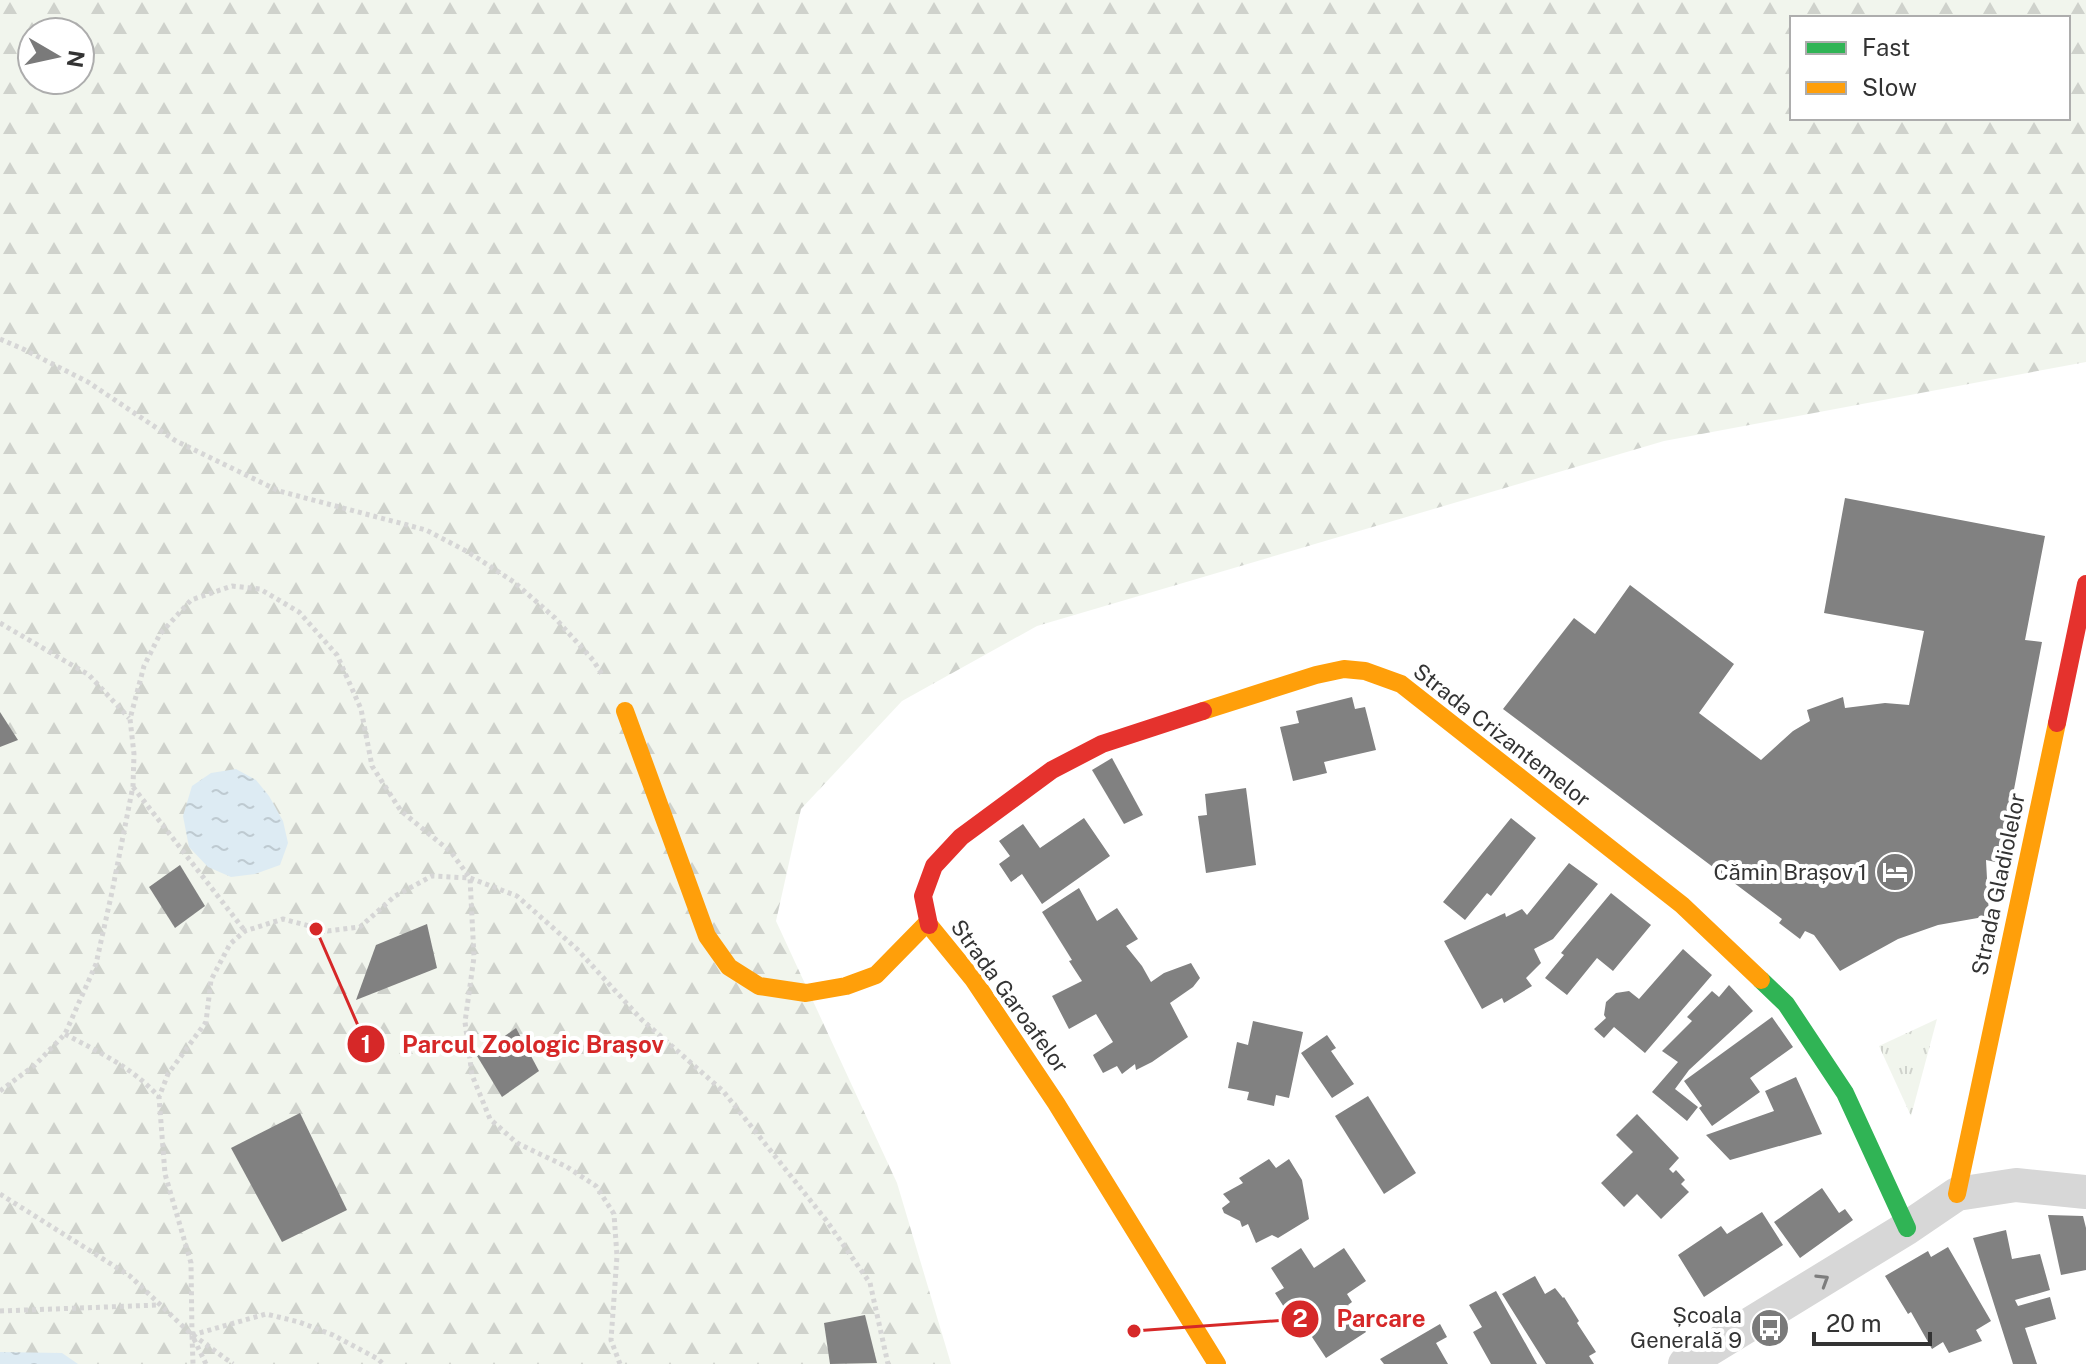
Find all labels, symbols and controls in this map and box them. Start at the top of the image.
north arrow [16,16,96,96]
legend [1790,16,2070,120]
text: Fast [1862,33,1910,61]
text: N [62,49,90,70]
text: Slow [1862,73,1917,101]
street label: Strada Crizantemelor [1408,658,1596,812]
street label: Strada Gladiolelor [1966,791,2030,977]
hotel icon: Cămin Brașov 1 [1874,851,1916,893]
place label: Cămin Brașov 1 [1713,859,1867,885]
street label: Strada Garoafelor [946,914,1074,1078]
callout: Parcul Zoologic Brașov [346,1020,680,1068]
text: 1 [361,1030,371,1058]
text: Parcul Zoologic Brașov [402,1030,664,1059]
one-way arrow [1814,1274,1829,1289]
callout: Parcare [1280,1295,1441,1343]
scale bar [1814,1296,1930,1346]
place label: Școala Generală 9 [1630,1302,1742,1353]
text: 2 [1292,1304,1308,1332]
text: Parcare [1336,1304,1426,1332]
bus stop icon: Școala Generală 9 [1749,1307,1791,1349]
text: 20 m [1826,1309,1882,1337]

